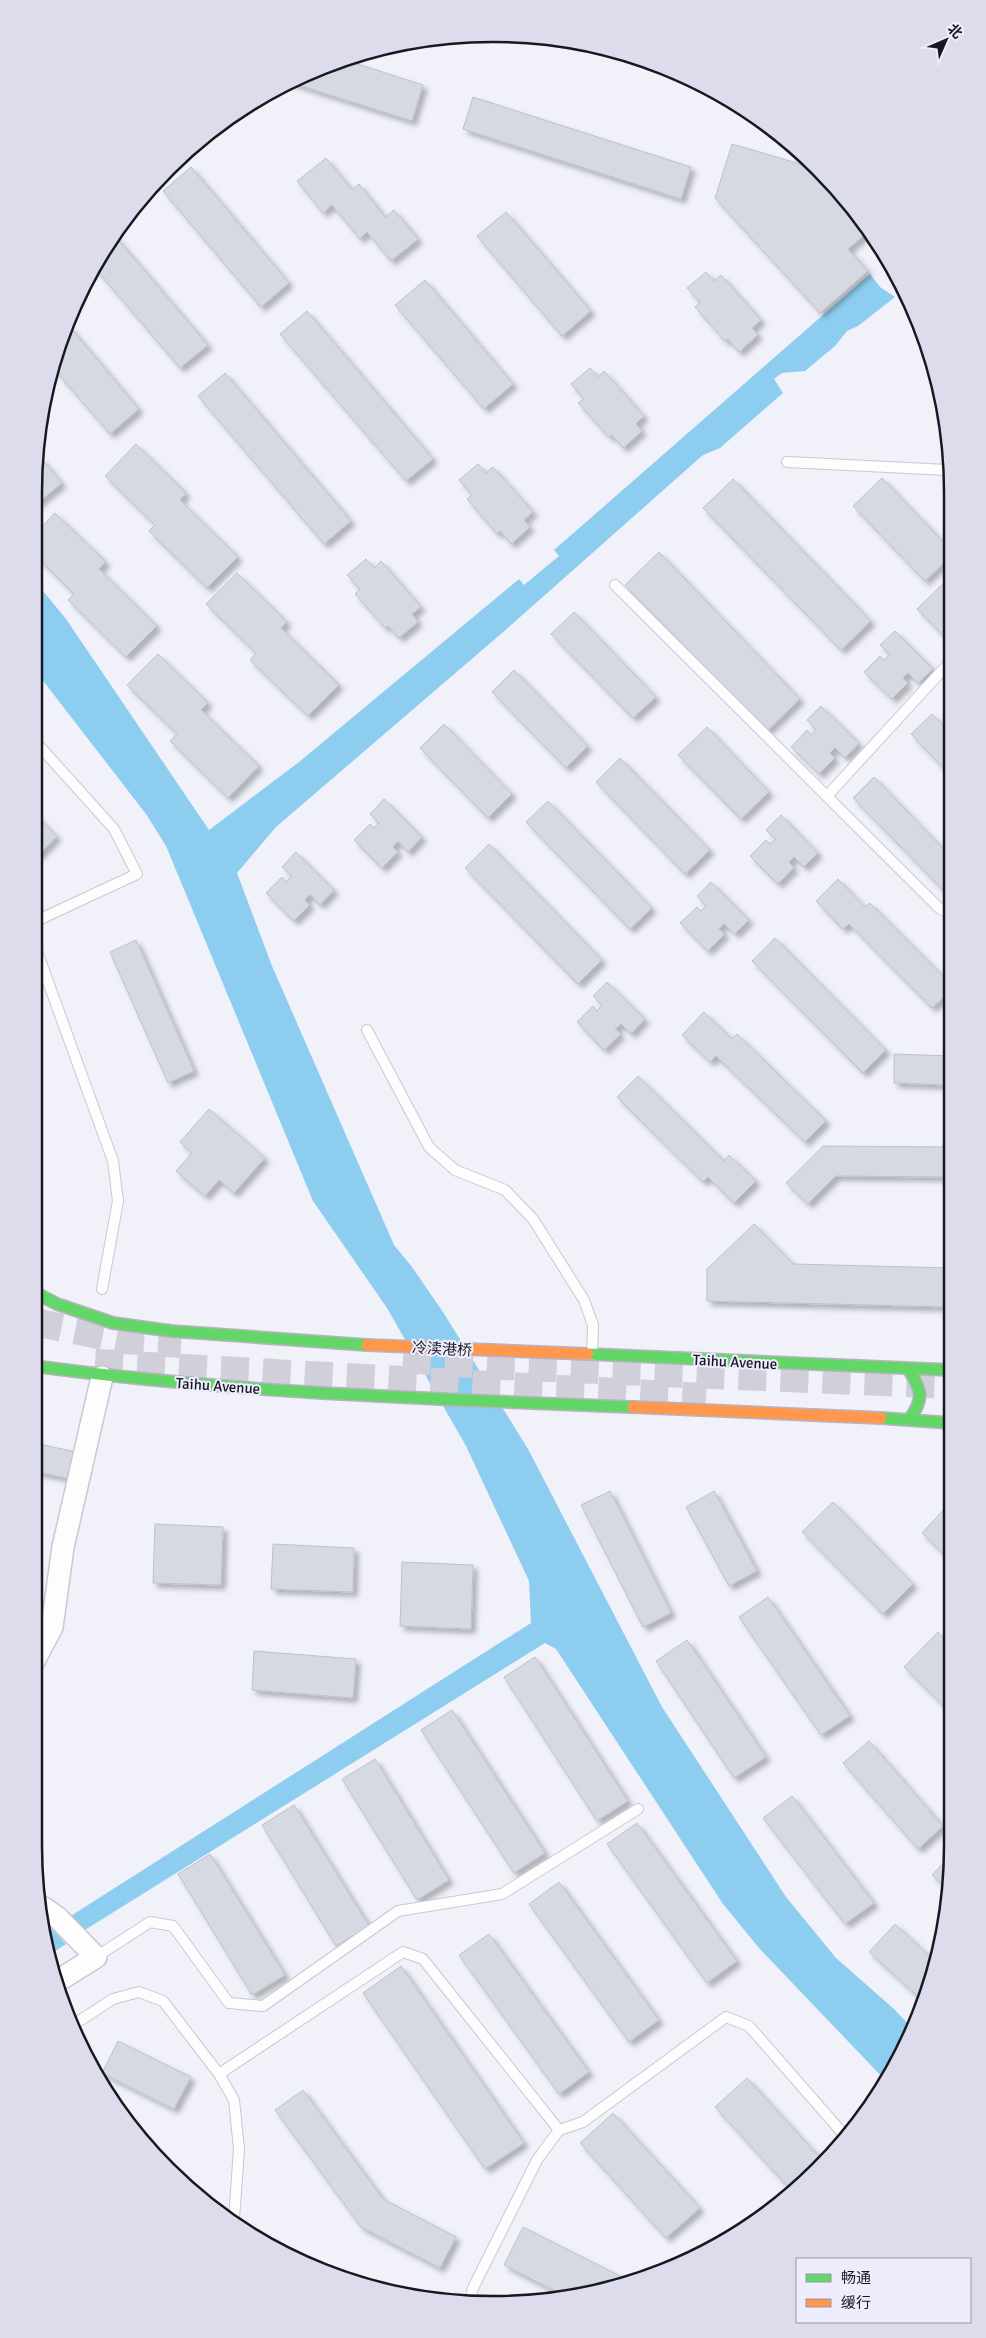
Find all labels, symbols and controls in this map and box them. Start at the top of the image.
north arrow [921,15,971,65]
text: 北 [944,20,966,42]
street label: 冷渎港桥 [412,1338,472,1360]
street label: Taihu Avenue [692,1351,778,1373]
street label: Taihu Avenue [175,1374,261,1398]
legend [796,2258,971,2323]
text: 畅通 [841,2269,871,2287]
text: 缓行 [841,2294,871,2312]

